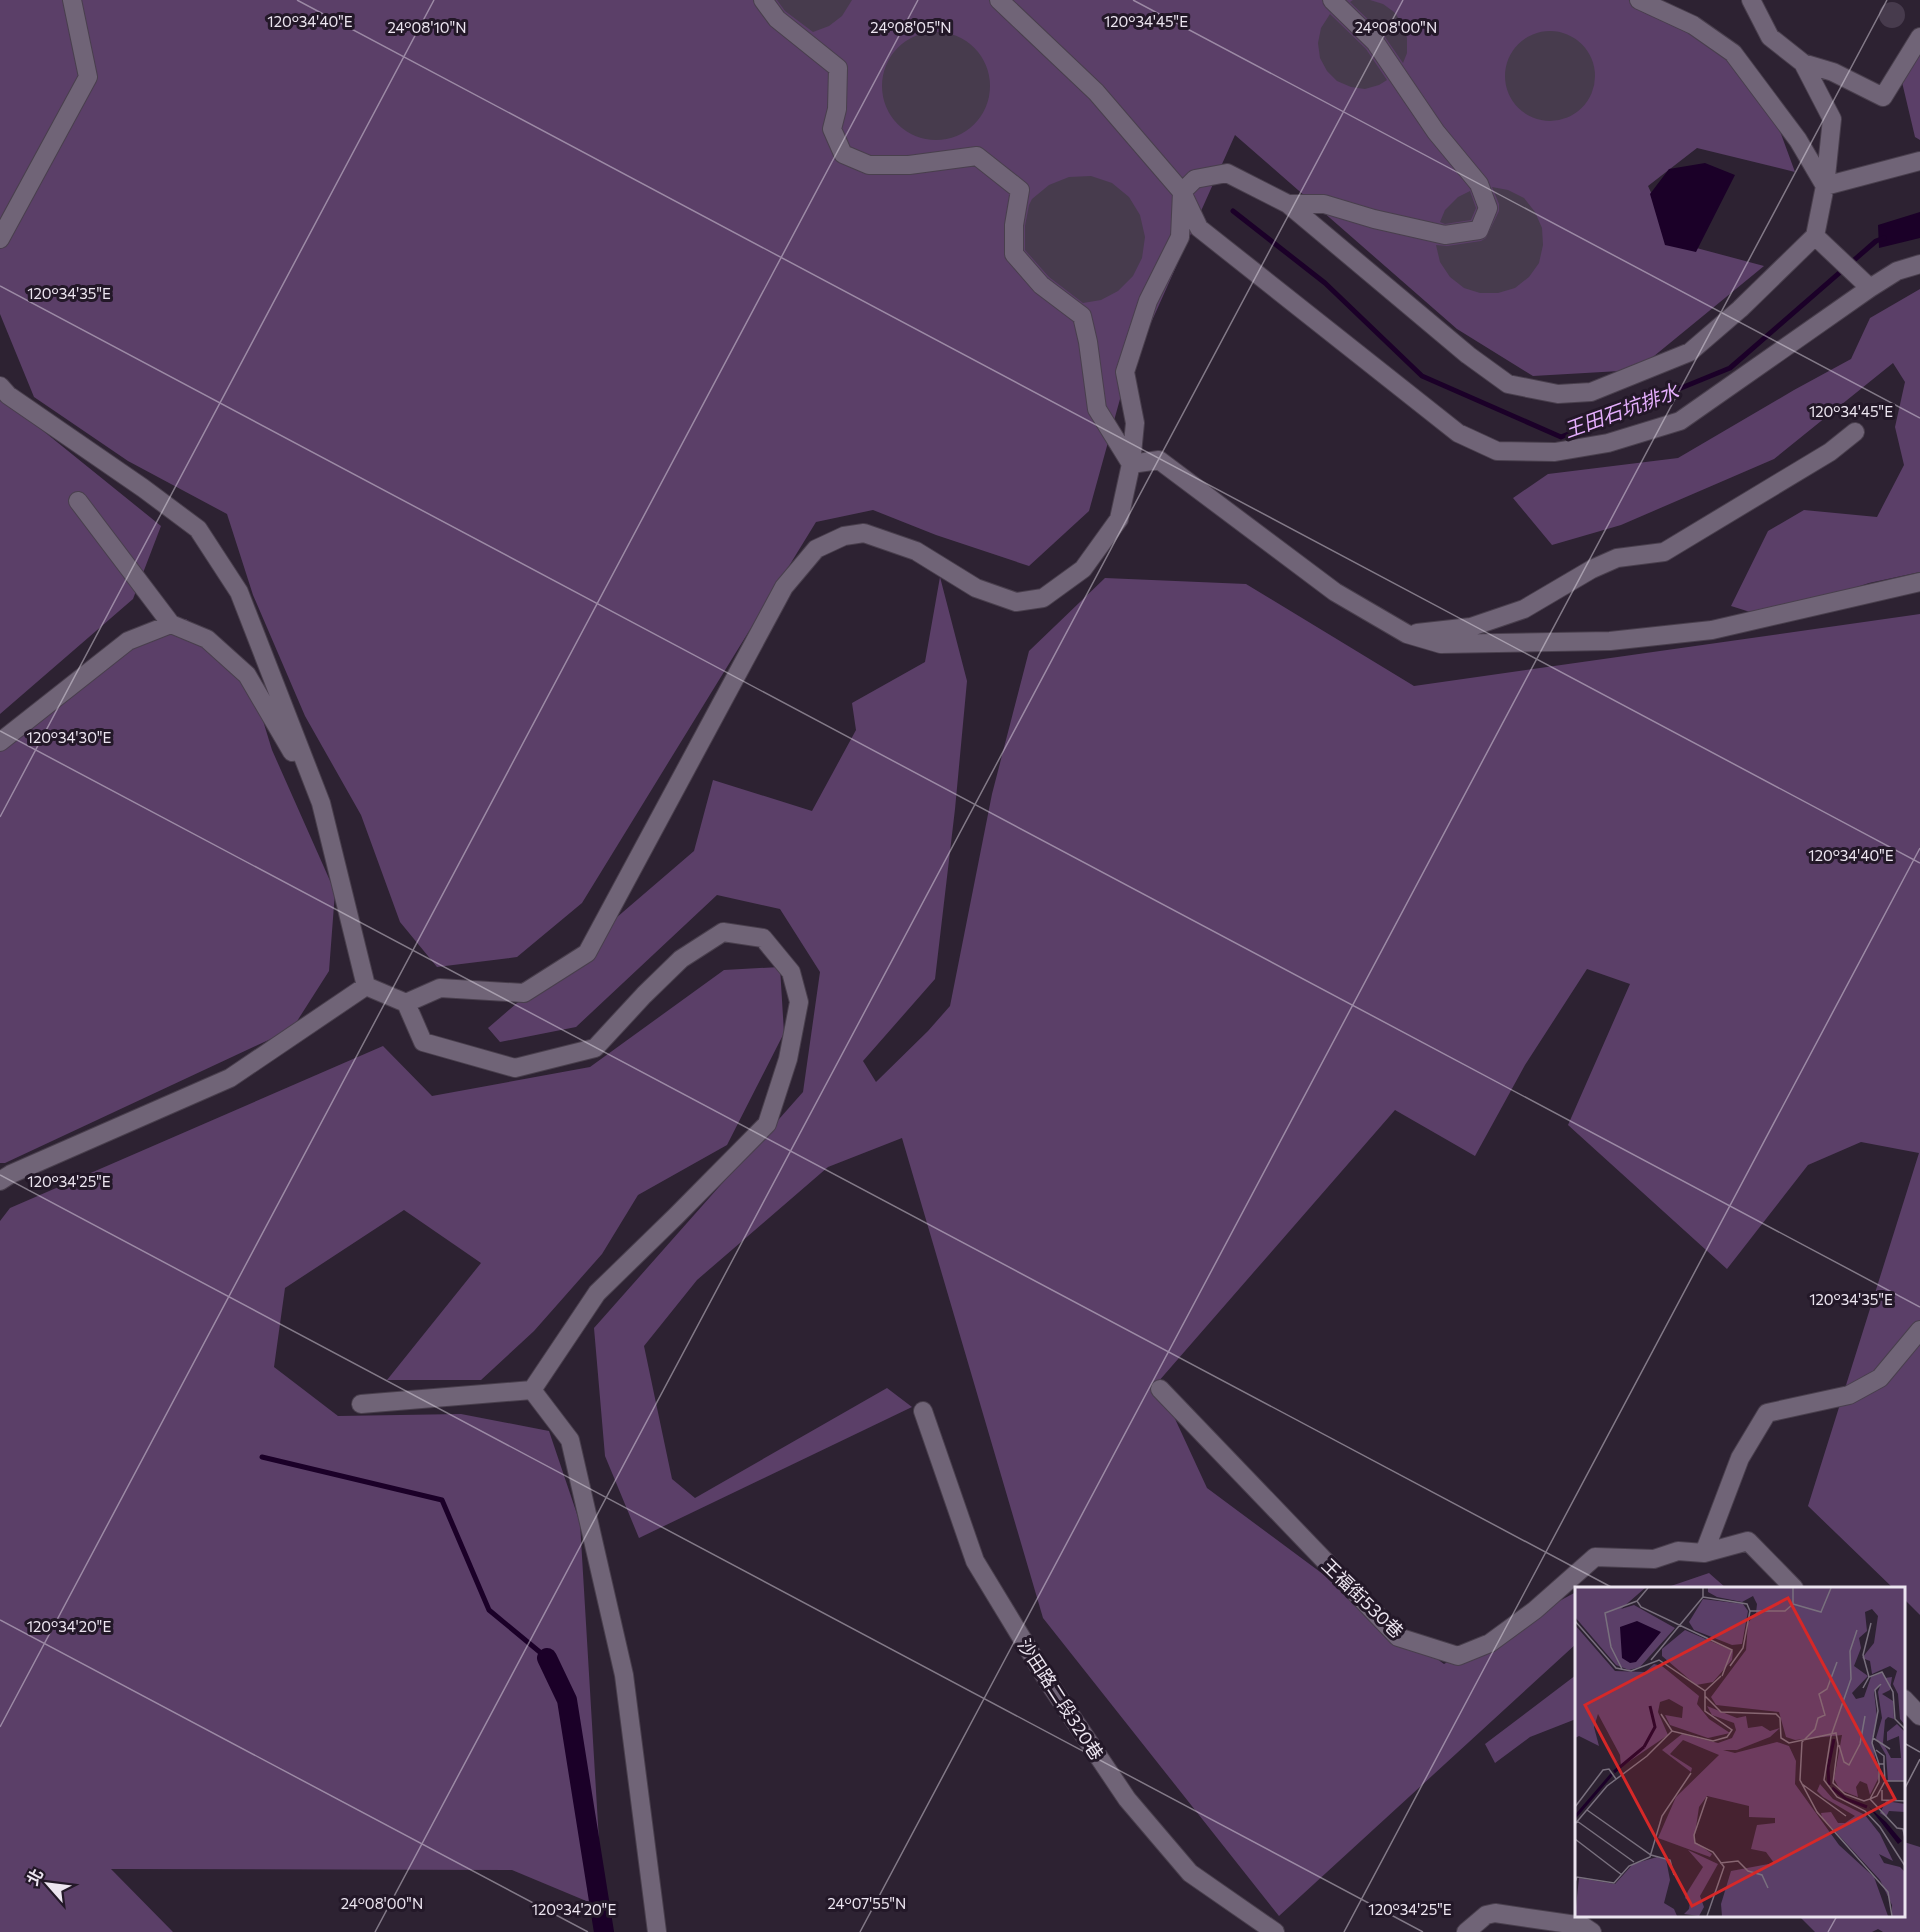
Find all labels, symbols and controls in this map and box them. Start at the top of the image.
text: 120°34'40"E [267,12,353,30]
text: 120°34'45"E [1104,12,1188,30]
text: 24°08'10"N [387,18,467,36]
text: 24°08'05"N [870,18,952,36]
text: 24°08'00"N [1355,18,1437,36]
text: 120°34'35"E [27,284,111,302]
water label: 王田石坑排水 [1561,378,1682,442]
text: 120°34'45"E [1809,402,1893,420]
text: 120°34'30"E [27,728,112,746]
text: 120°34'40"E [1808,846,1894,864]
text: 120°34'25"E [27,1172,111,1190]
text: 120°34'35"E [1809,1290,1893,1308]
street label: 王福街530巷 [1318,1554,1408,1642]
inset map [1575,1587,1905,1917]
text: 120°34'20"E [27,1617,111,1635]
street label: 沙田路二段320巷 [1014,1634,1108,1764]
north arrow [18,1854,78,1914]
text: 北 [22,1865,46,1888]
text: 24°08'00"N [341,1894,423,1912]
text: 24°07'55"N [828,1894,906,1912]
text: 120°34'20"E [532,1900,616,1918]
text: 120°34'25"E [1368,1900,1452,1918]

